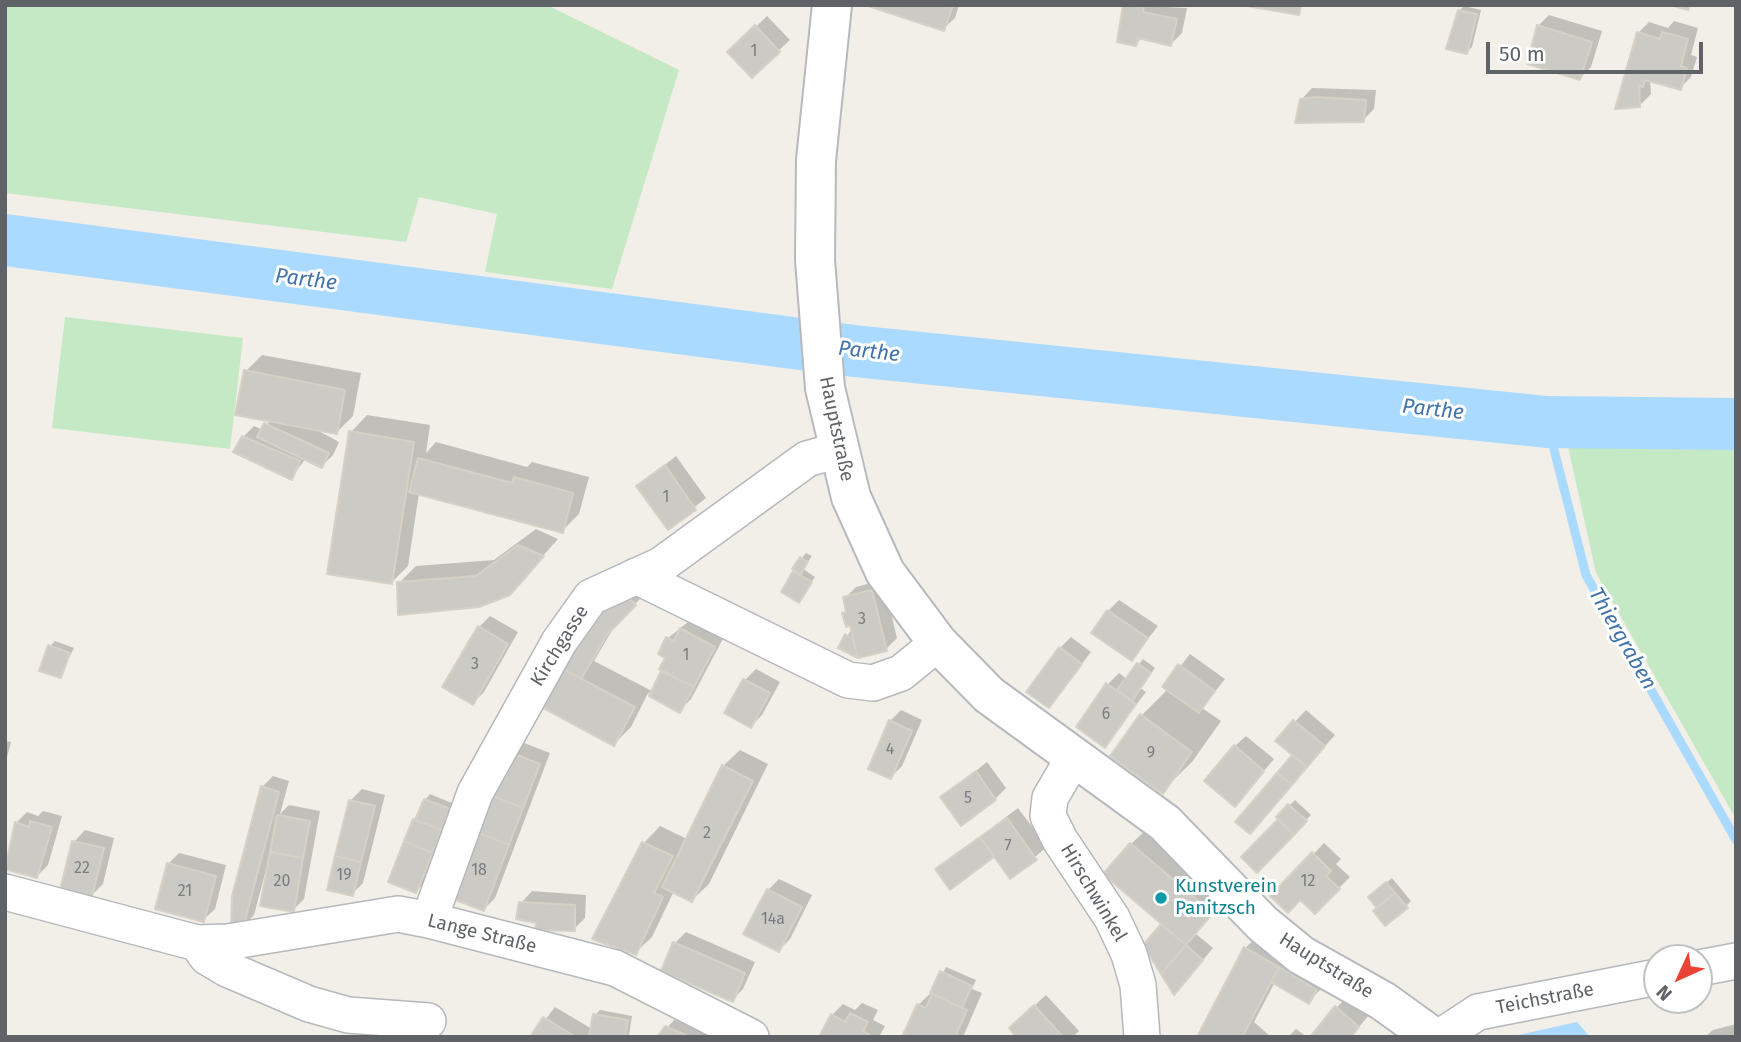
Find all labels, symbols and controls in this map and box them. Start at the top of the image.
scale bar [1489,28,1706,72]
text: 50 m [1499,41,1545,67]
house number: 1 [751,42,757,62]
water label: Parthe [274,264,338,296]
water label: Parthe [837,336,901,368]
street label: Hauptstraße [814,374,858,484]
water label: Parthe [1401,394,1465,426]
house number: 1 [663,488,669,508]
water label: Thiergraben [1583,583,1661,695]
street label: Kirchgasse [526,601,594,691]
house number: 3 [858,610,866,630]
house number: 1 [683,646,689,666]
house number: 3 [471,655,479,675]
house number: 6 [1102,705,1110,725]
house number: 4 [886,740,894,760]
house number: 9 [1147,744,1155,764]
house number: 5 [964,789,972,809]
house number: 2 [703,824,711,844]
house number: 7 [1004,837,1012,857]
street label: Hirschwinkel [1055,840,1131,946]
house number: 22 [74,859,90,879]
house number: 18 [471,861,487,881]
house number: 19 [336,866,352,886]
house number: 20 [274,872,290,892]
house number: 12 [1301,872,1315,892]
place label: Kunstverein Panitzsch [1175,876,1277,920]
house number: 21 [178,882,192,902]
marker: Kunstverein Panitzsch [1153,890,1169,906]
street label: Lange Straße [425,909,539,959]
house number: 14a [761,910,785,930]
street label: Hauptstraße [1275,928,1377,1004]
north arrow [1643,944,1713,1014]
street label: Teichstraße [1494,978,1596,1020]
text: N [1652,980,1677,1005]

